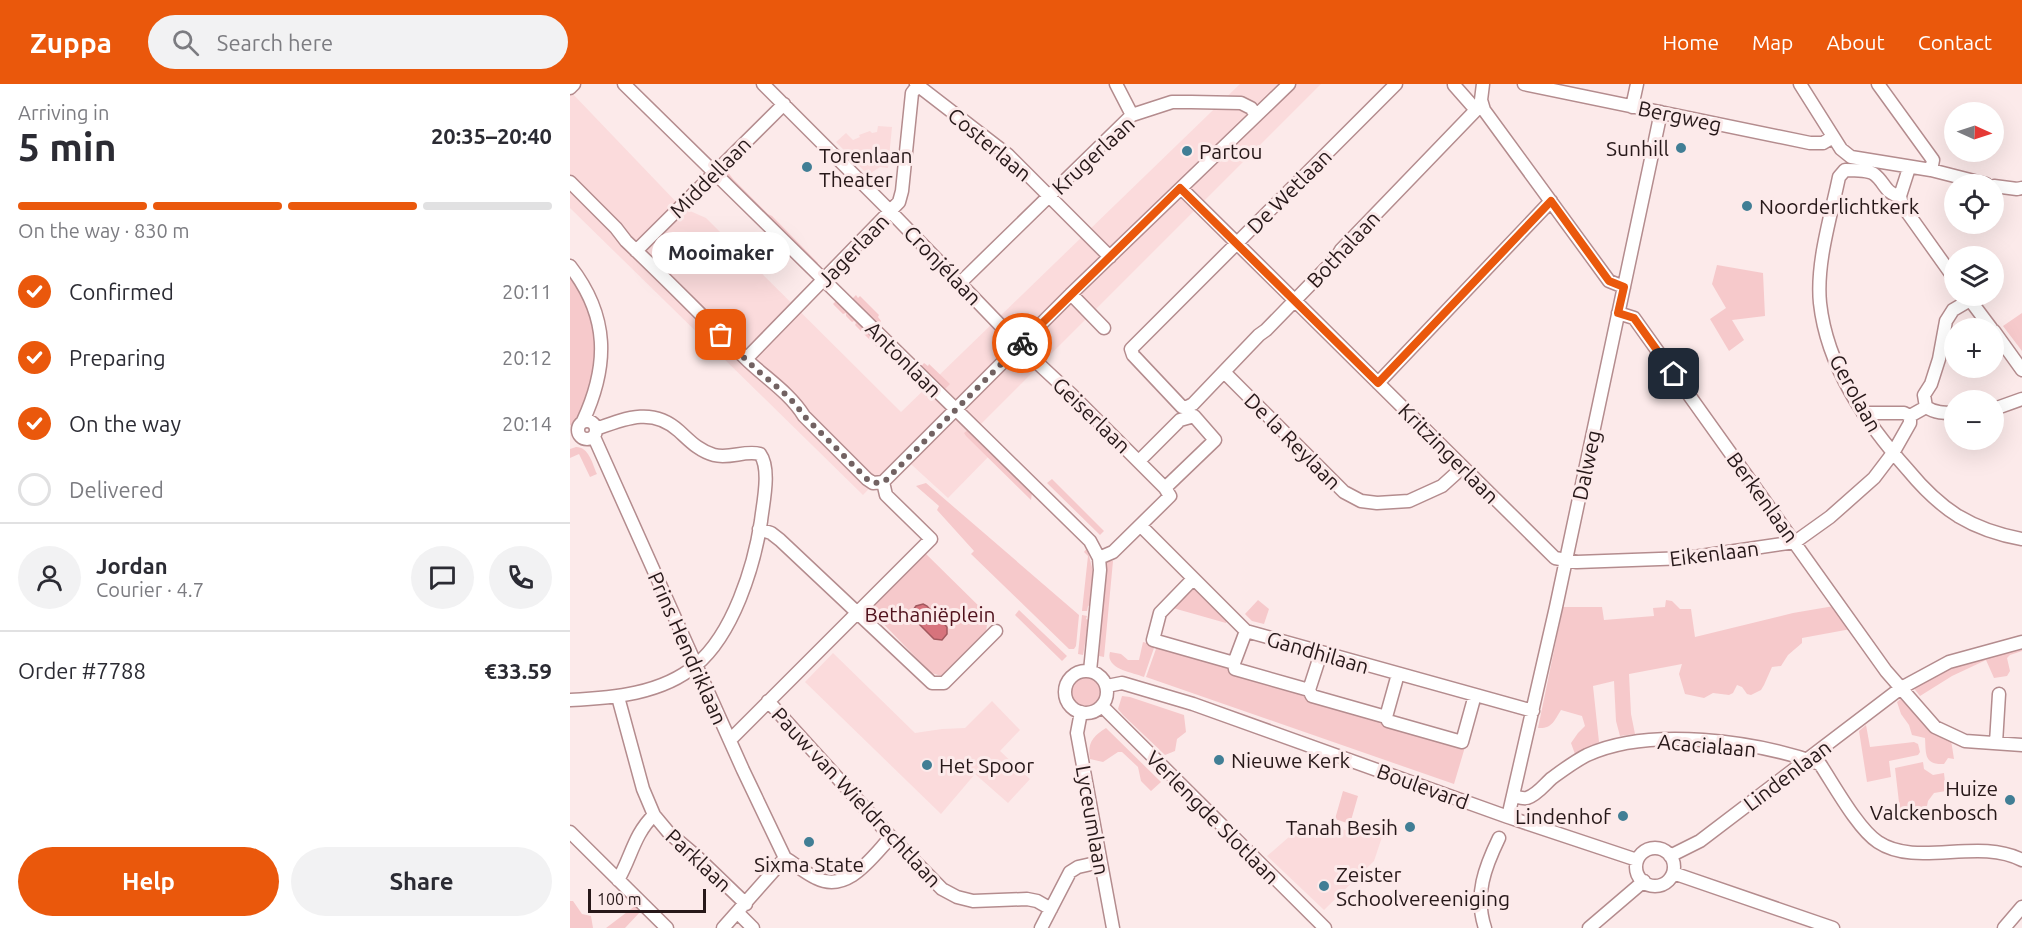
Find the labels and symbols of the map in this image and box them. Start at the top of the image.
street label: Bergweg [1636,95,1724,137]
street label: Costerlaan [944,102,1036,186]
north arrow [1944,102,2004,162]
street label: Krugerlaan [1047,111,1139,199]
street label: Middellaan [665,132,755,222]
place label: Sunhill [1606,136,1669,160]
place label: Partou [1199,139,1263,163]
marker: Sunhill [1674,141,1688,155]
place label: Torenlaan Theater [819,143,913,191]
marker: Partou [1180,144,1194,158]
street label: De Wetlaan [1242,144,1336,238]
marker: Torenlaan Theater [800,160,814,174]
place label: Noorderlichtkerk [1759,194,1920,218]
marker: Noorderlichtkerk [1740,199,1754,213]
street label: Bothalaan [1302,206,1384,292]
street label: Jagerlaan [812,209,894,291]
street label: Cronjélaan [899,220,987,310]
callout: Mooimaker [652,233,790,275]
pin [695,309,746,360]
courier [992,313,1052,373]
street label: Antonlaan [861,316,947,402]
pin [1648,348,1699,399]
street label: Gerolaan [1825,350,1887,436]
street label: Geiserlaan [1048,372,1136,458]
street label: De la Reylaan [1240,388,1346,494]
street label: Kritzingerlaan [1394,398,1504,508]
street label: Dalweg [1567,428,1605,502]
street label: Berkenlaan [1722,447,1804,547]
street label: Eikenlaan [1668,536,1760,570]
street label: Prins Hendriklaan [644,568,732,728]
park label: Bethaniëplein [864,602,996,626]
street label: Gandhilaan [1264,626,1372,678]
street label: Pauw van Wieldrechtlaan [767,702,947,892]
street label: Acacialaan [1657,729,1757,761]
street label: Lindenlaan [1739,734,1835,816]
street label: Verlengde Slotlaan [1142,746,1284,888]
place label: Nieuwe Kerk [1231,748,1350,772]
place label: Het Spoor [939,753,1034,777]
marker: Nieuwe Kerk [1212,753,1226,767]
marker: Het Spoor [920,758,934,772]
street label: Boulevard [1374,758,1472,814]
street label: Lyceumlaan [1072,763,1114,877]
place label: Huize Valckenbosch [1870,776,1998,824]
marker: Huize Valckenbosch [2003,793,2017,807]
place label: Lindenhof [1515,804,1612,828]
marker: Lindenhof [1616,809,1630,823]
place label: Tanah Besih [1286,815,1398,839]
marker: Tanah Besih [1403,820,1417,834]
street label: Parklaan [661,824,737,896]
marker: Sixma State [802,835,816,849]
place label: Sixma State [754,852,864,876]
place label: Zeister Schoolvereeniging [1336,862,1510,910]
marker: Zeister Schoolvereeniging [1317,879,1331,893]
scale bar [588,886,706,914]

